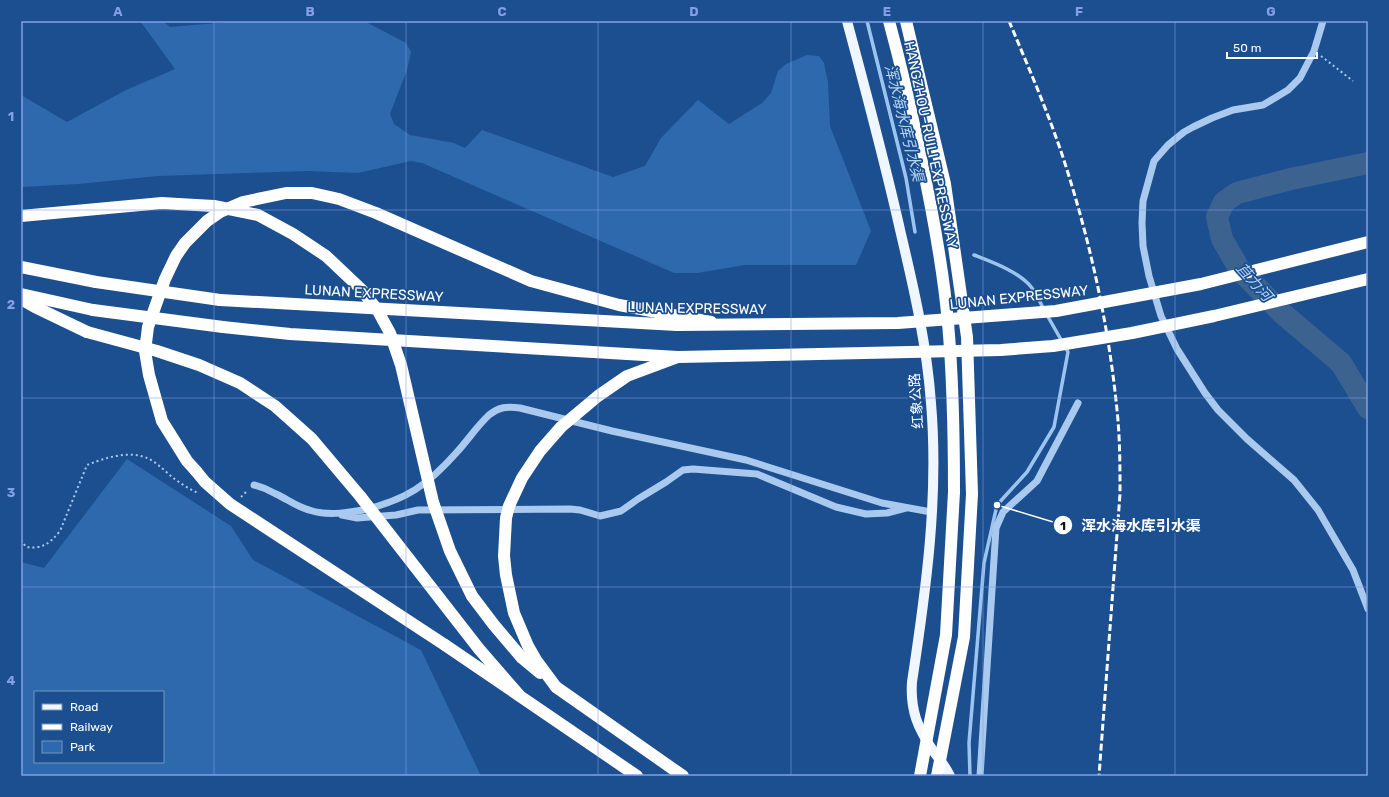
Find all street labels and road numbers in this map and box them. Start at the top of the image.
street label: HANGZHOU–RUILI EXPRESSWAY [900,40,961,250]
street label: LUNAN EXPRESSWAY [304,281,444,306]
street label: LUNAN EXPRESSWAY [949,282,1089,313]
street label: LUNAN EXPRESSWAY [627,299,767,318]
street label: 红象公路 [906,372,927,429]

